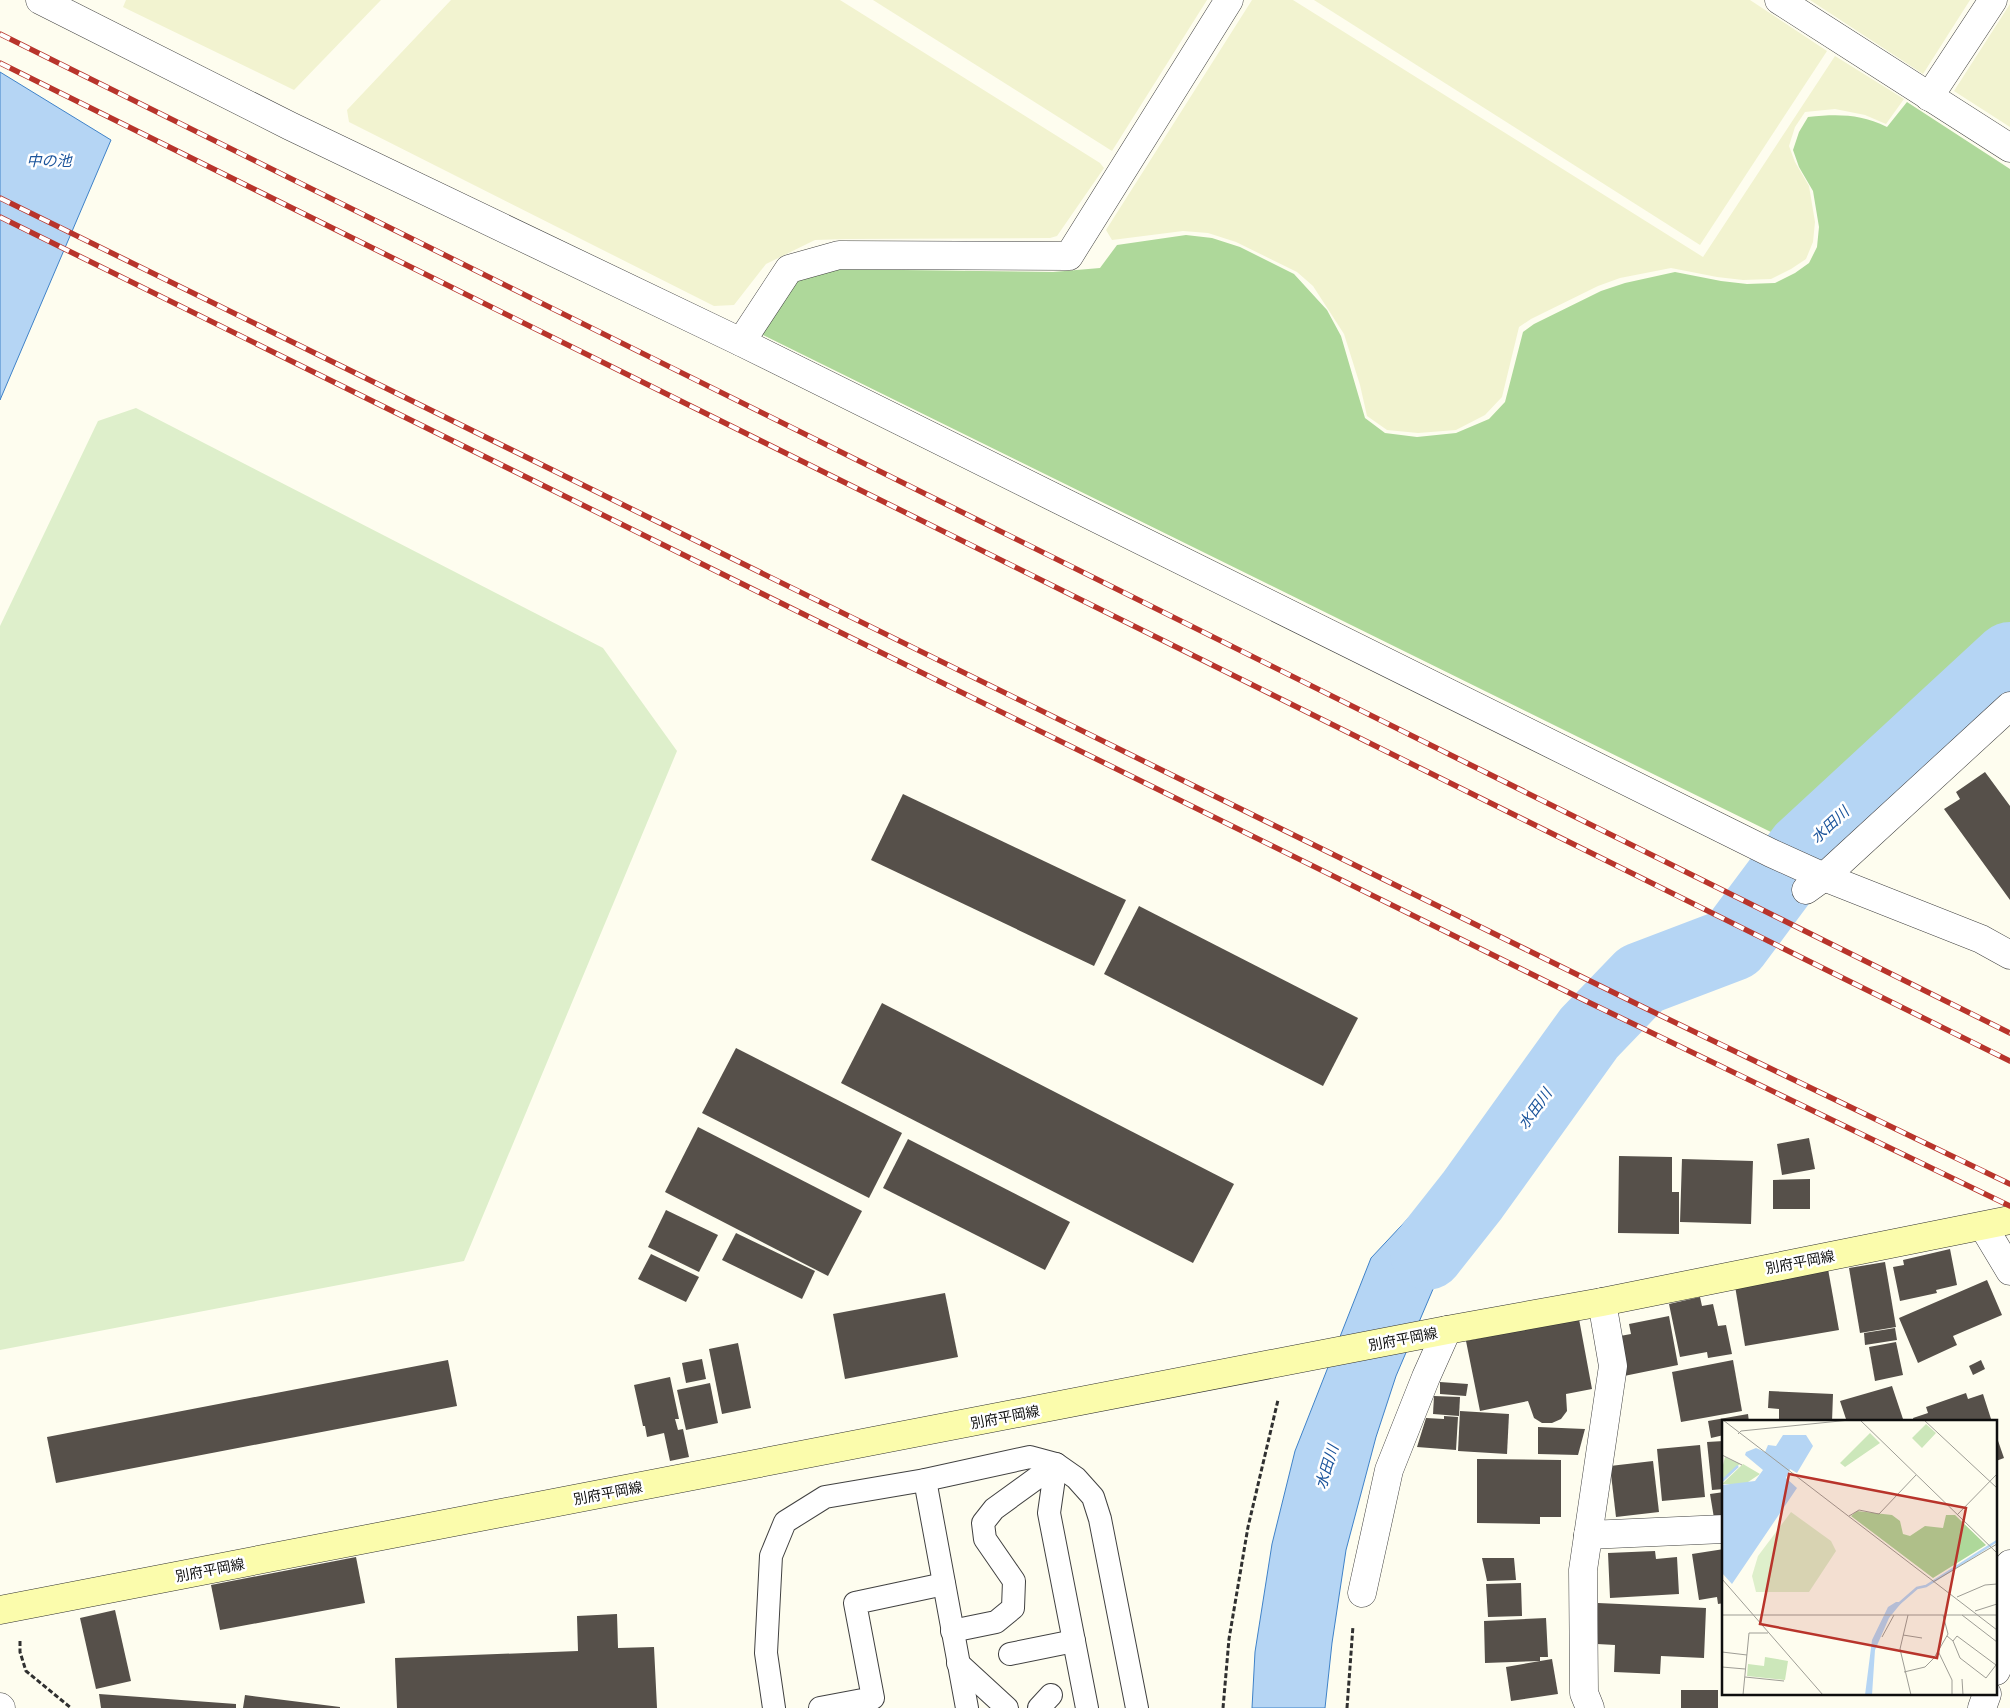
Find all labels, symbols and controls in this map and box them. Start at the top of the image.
water label: 中の池 [26,153,73,169]
water label: 水田川 [1808,802,1853,846]
water label: 水田川 [1515,1084,1556,1132]
street label: 別府平岡線 [1764,1248,1836,1277]
street label: 別府平岡線 [1367,1325,1439,1354]
street label: 別府平岡線 [969,1403,1041,1432]
inset map [1722,1420,1998,1696]
water label: 水田川 [1313,1441,1342,1491]
street label: 別府平岡線 [572,1479,644,1508]
street label: 別府平岡線 [174,1556,246,1585]

